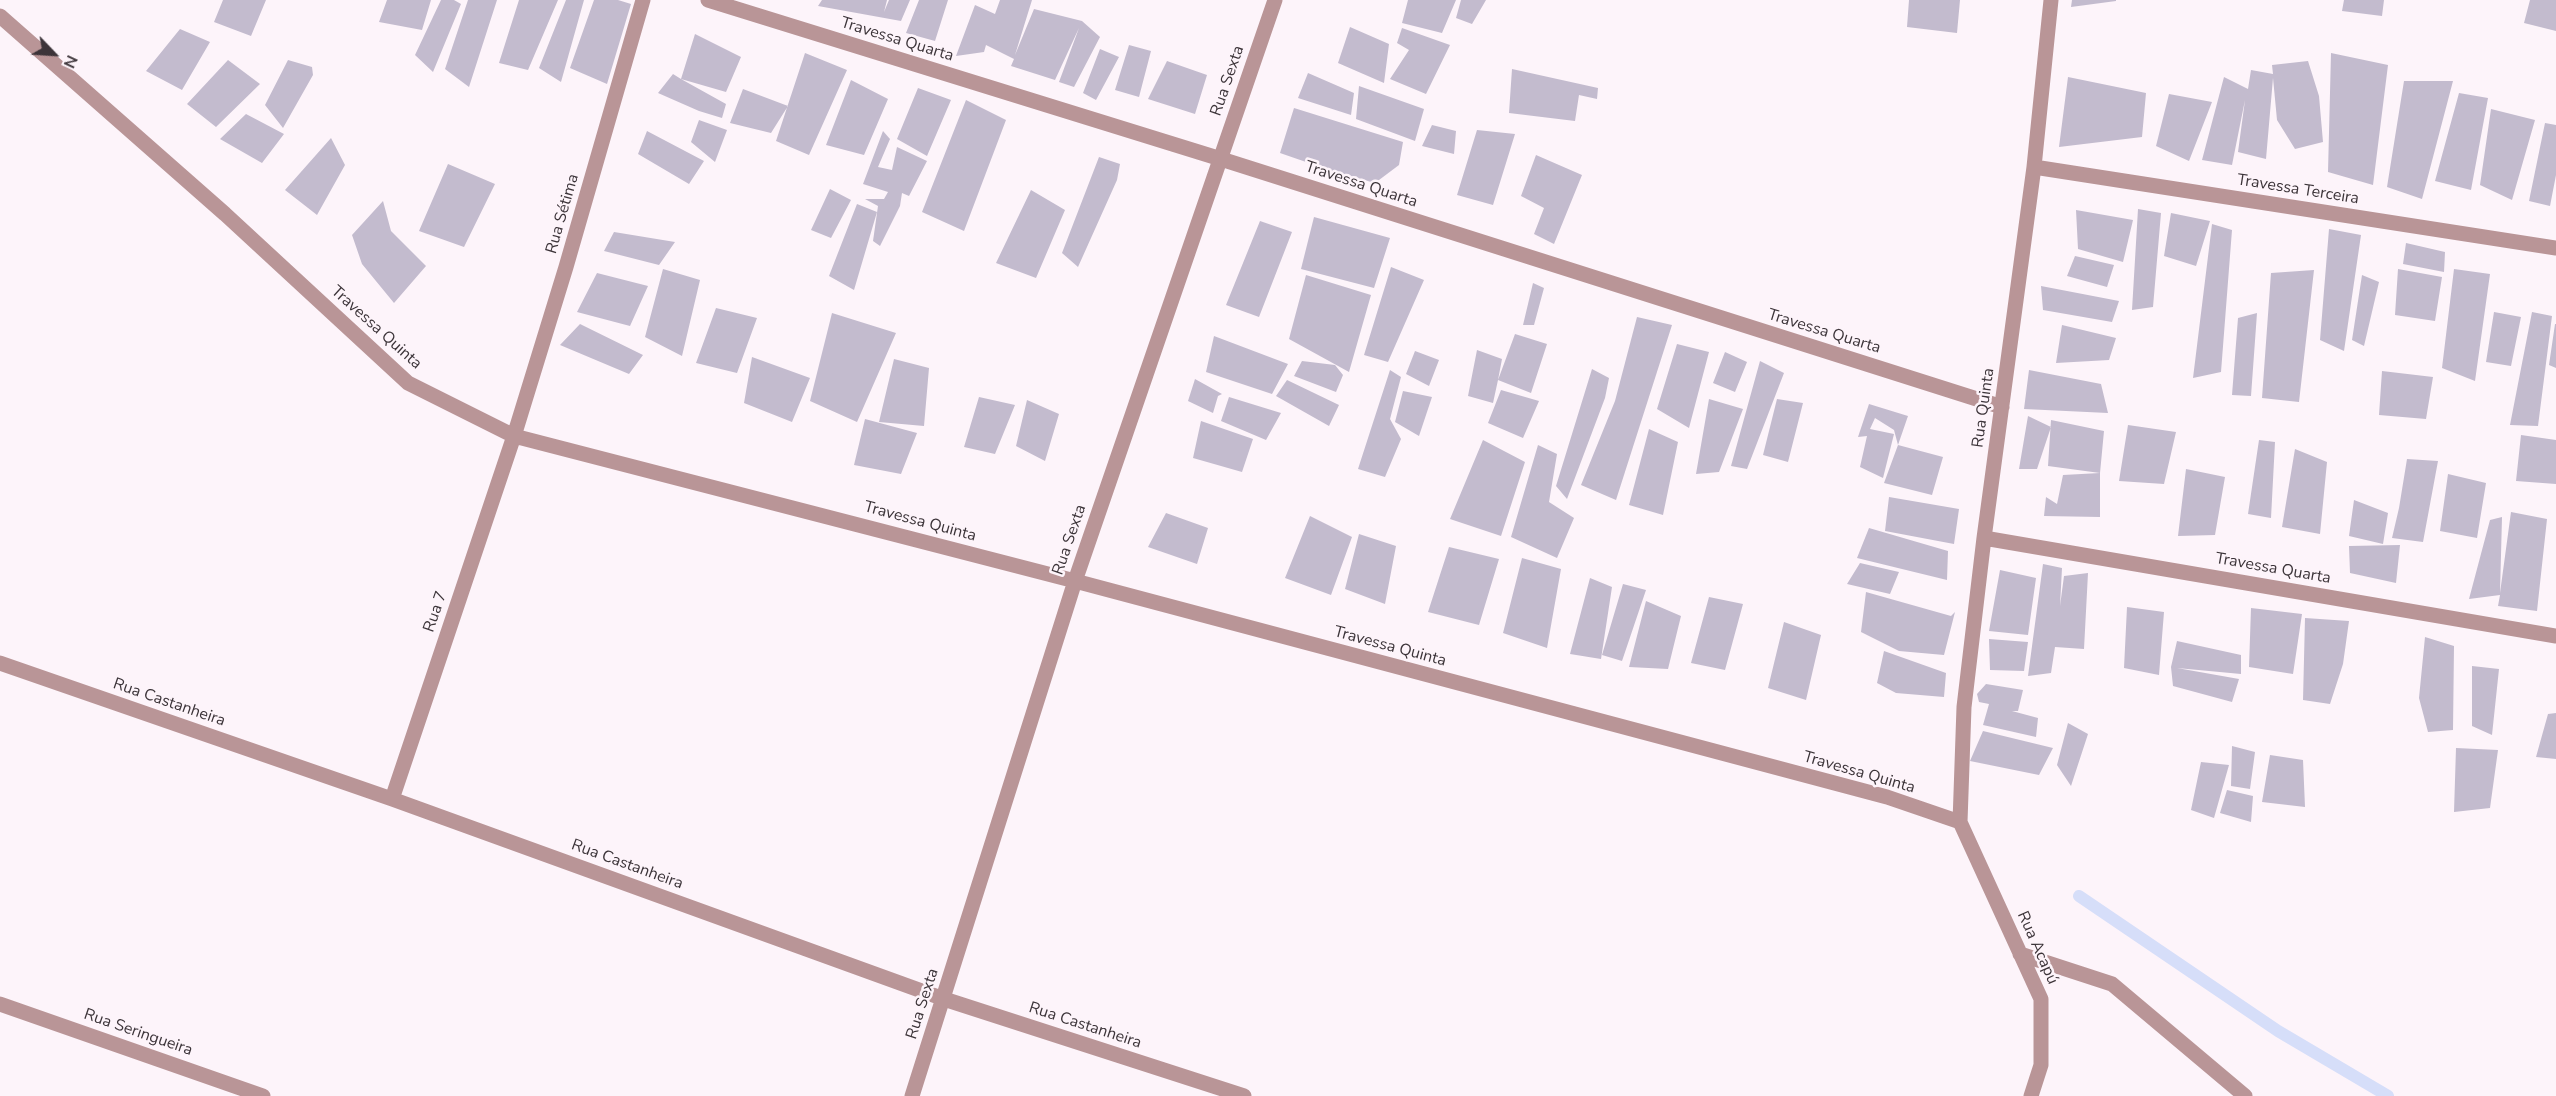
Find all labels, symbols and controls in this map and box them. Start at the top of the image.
street label: Travessa Quarta [838,14,956,66]
north arrow [24,24,84,84]
street label: Rua Sexta [1207,43,1249,119]
text: N [58,52,83,72]
street label: Travessa Quarta [1302,158,1420,212]
street label: Travessa Terceira [2236,171,2360,209]
street label: Rua Sétima [542,172,584,256]
street label: Travessa Quinta [327,282,425,374]
street label: Travessa Quarta [1765,306,1883,358]
street label: Rua Quinta [1969,367,1999,449]
street label: Travessa Quinta [862,498,978,546]
street label: Rua Sexta [1049,502,1091,578]
street label: Travessa Quarta [2214,549,2332,589]
street label: Rua 7 [420,589,452,635]
street label: Travessa Quinta [1332,623,1448,671]
street label: Rua Castanheira [110,675,228,731]
street label: Travessa Quinta [1801,748,1917,798]
street label: Rua Castanheira [569,836,685,894]
street label: Rua Acapú [2012,908,2062,988]
street label: Rua Sexta [903,966,943,1042]
street label: Rua Castanheira [1026,999,1144,1053]
street label: Rua Seringueira [81,1005,195,1061]

